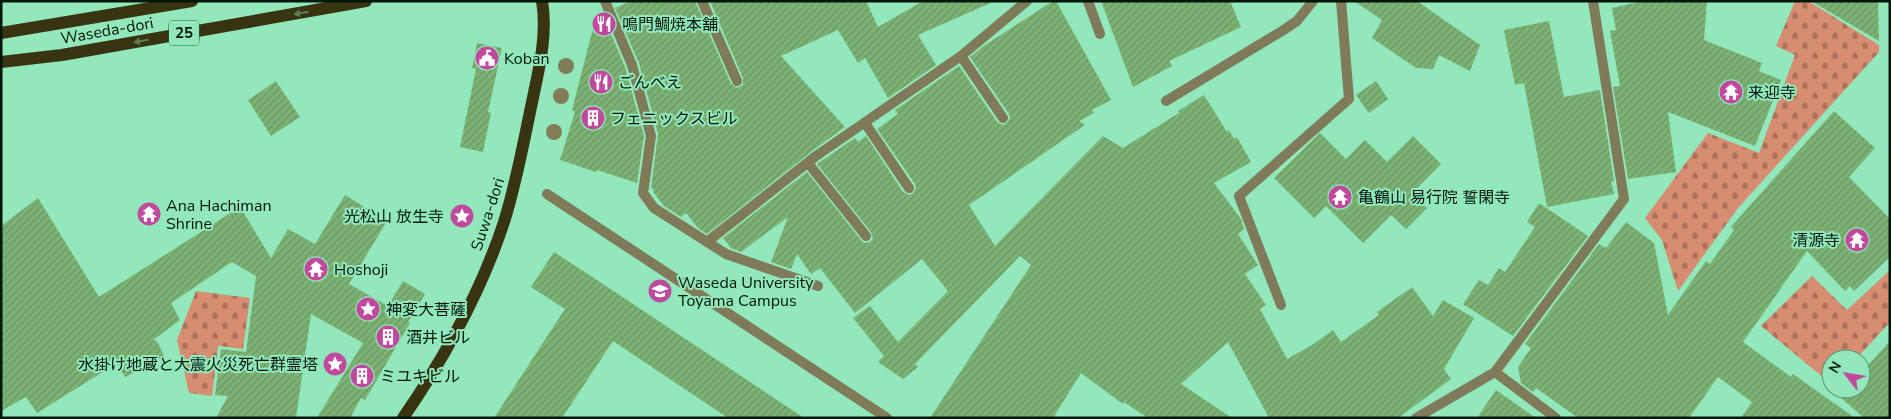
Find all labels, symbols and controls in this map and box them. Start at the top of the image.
one-way arrow [293,9,309,17]
restaurant icon: 鳴門鯛焼本舗 [591,11,617,37]
street label: Waseda-dori [59,12,155,50]
place label: 鳴門鯛焼本舗 [622,14,718,36]
road number: 25 [169,20,199,46]
one-way arrow [133,37,149,45]
public building icon: Koban [474,45,500,71]
place label: Koban [504,48,550,70]
restaurant icon: ごんべえ [588,69,614,95]
place label: ごんべえ [618,72,682,94]
temple icon: 来迎寺 [1718,79,1744,105]
place label: 来迎寺 [1748,82,1796,104]
building icon: フェニックスビル [580,105,606,131]
place label: フェニックスビル [610,108,738,130]
street label: Suwa-dori [466,175,510,254]
temple icon: 亀鶴山 易行院 誓閑寺 [1327,184,1353,210]
place label: 亀鶴山 易行院 誓閑寺 [1358,187,1510,209]
place label: Ana Hachiman Shrine [166,195,271,235]
temple icon: Ana Hachiman Shrine [136,201,162,227]
place icon: 光松山 放生寺 [449,203,475,229]
place label: 光松山 放生寺 [344,206,444,228]
temple icon: 清源寺 [1844,227,1870,253]
place label: 清源寺 [1792,230,1840,252]
temple icon: Hoshoji [303,256,329,282]
place label: Hoshoji [334,259,388,281]
place label: Waseda University Toyama Campus [678,272,814,312]
school or university icon: Waseda University Toyama Campus [647,278,673,304]
place icon: 神変大菩薩 [355,296,381,322]
place label: 神変大菩薩 [386,299,466,321]
building icon: 酒井ビル [375,324,401,350]
place label: 酒井ビル [406,327,470,349]
north arrow [1821,349,1871,399]
place icon: 水掛け地蔵と大震火災死亡群霊塔 [322,351,348,377]
place label: 水掛け地蔵と大震火災死亡群霊塔 [78,354,318,376]
text: N [1824,358,1846,377]
building icon: ミユキビル [349,363,375,389]
place label: ミユキビル [380,366,460,388]

